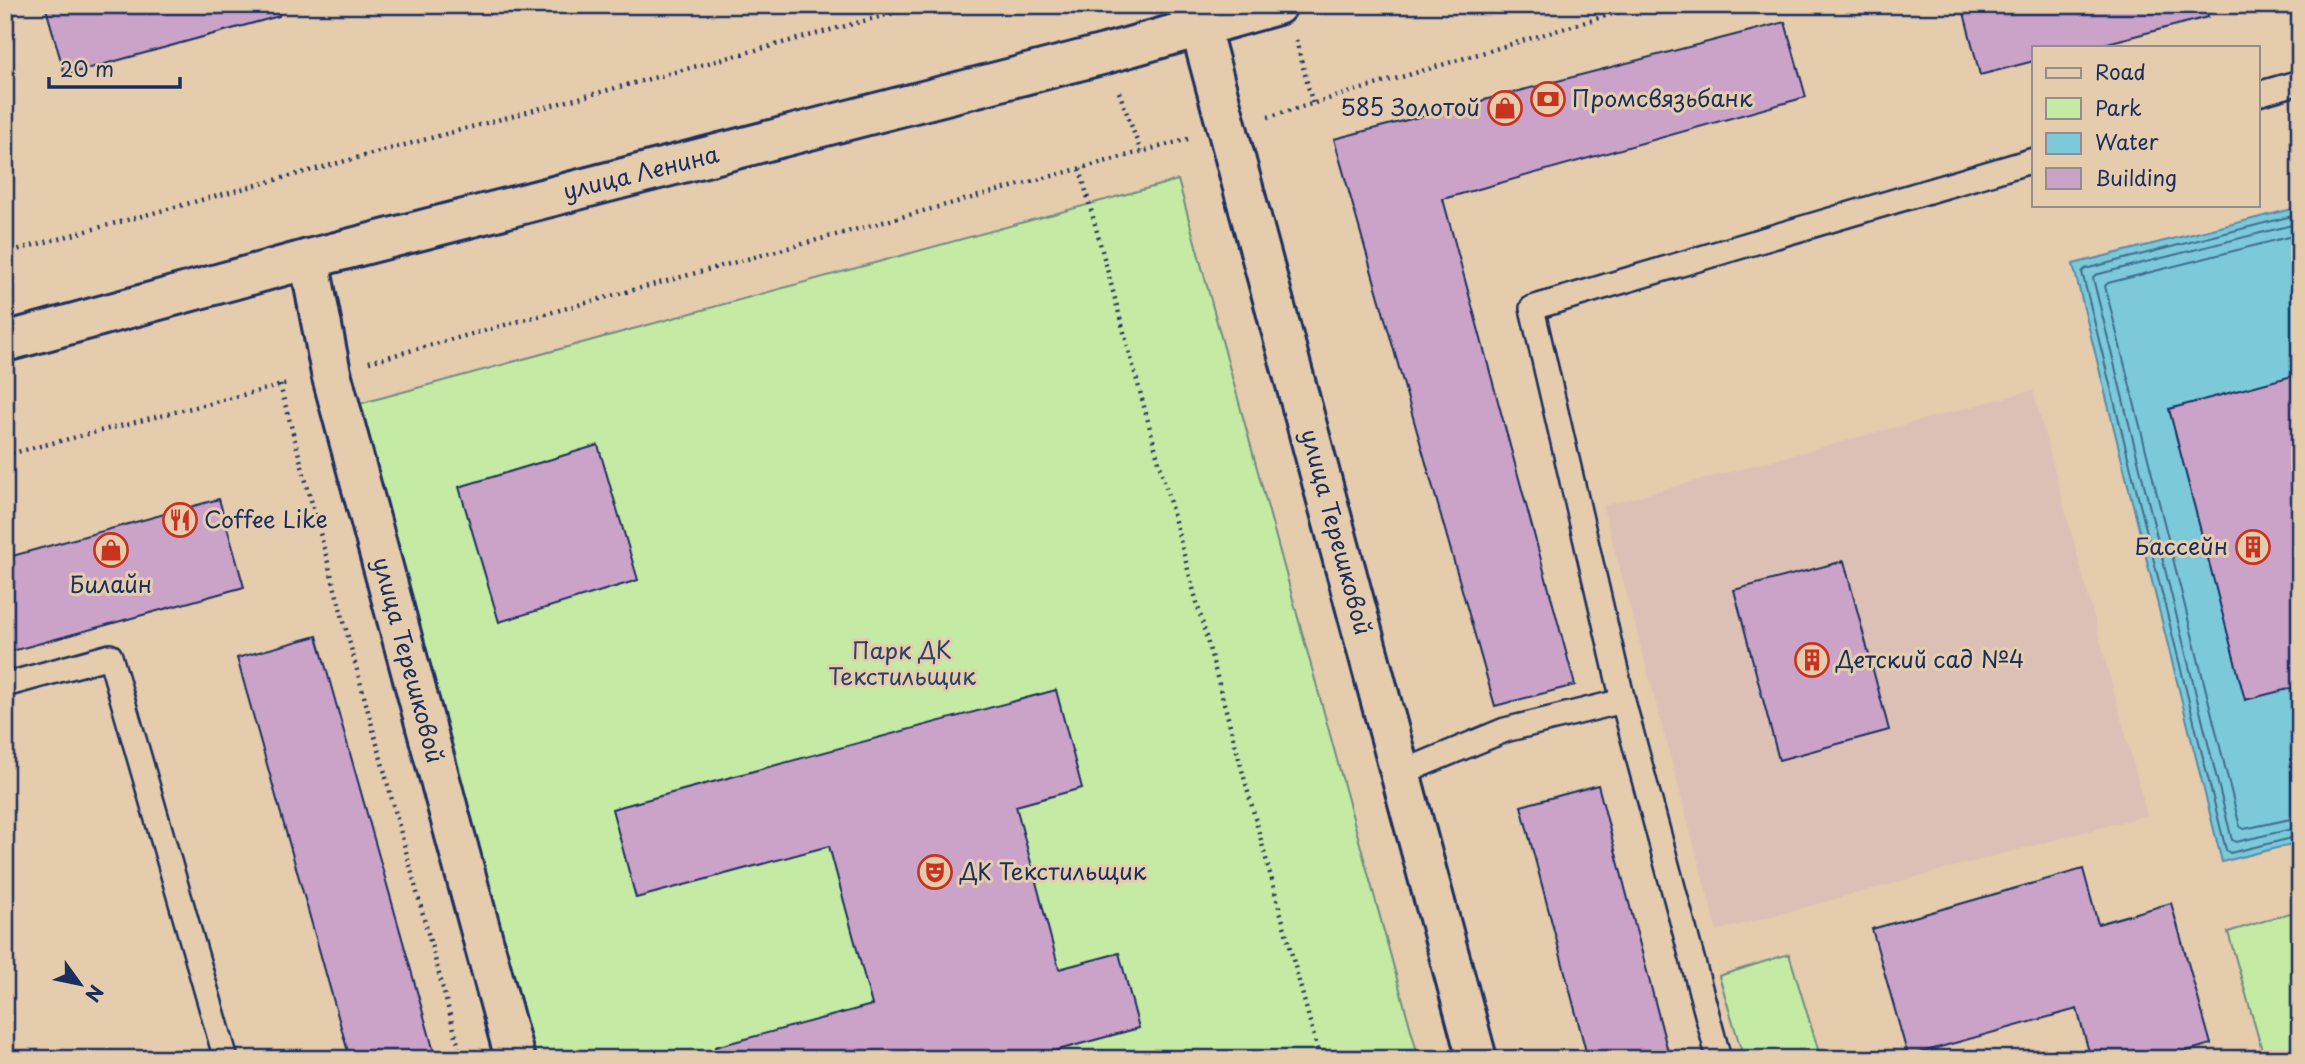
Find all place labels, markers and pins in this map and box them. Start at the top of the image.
bank icon: Промсвязьбанк [1529,80,1567,118]
place label: Промсвязьбанк [1572,80,1753,115]
place label: 585 Золотой [1340,89,1480,124]
shop icon: 585 Золотой [1486,89,1524,127]
restaurant icon: Coffee Like [161,501,199,539]
place label: Coffee Like [204,501,328,536]
place label: Бассейн [2134,528,2228,563]
building icon: Бассейн [2234,528,2272,566]
shop icon: Билайн [92,531,130,569]
place label: Билайн [70,566,152,601]
building icon: Детский сад №4 [1793,641,1831,679]
place label: Детский сад №4 [1835,641,2024,676]
theatre icon: ДК Текстильщик [916,853,954,891]
place label: ДК Текстильщик [959,853,1147,888]

